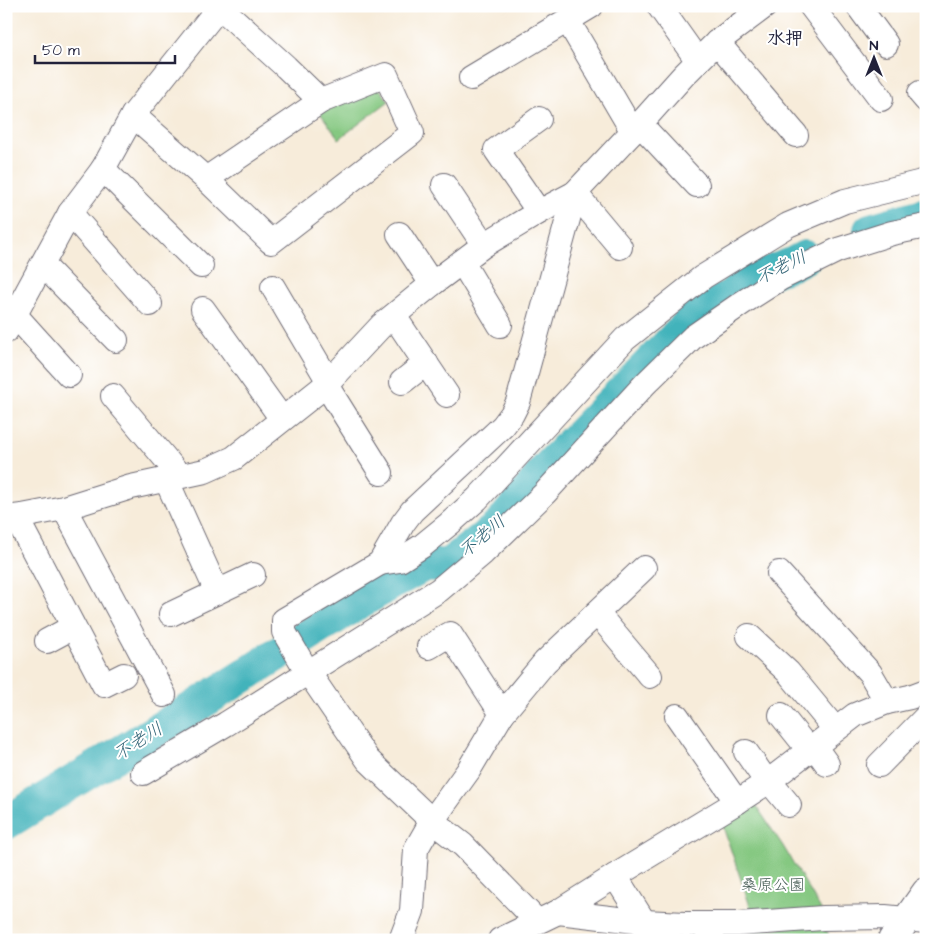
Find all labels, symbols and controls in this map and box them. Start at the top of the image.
district label: 水押 [767,26,803,51]
scale bar [35,32,175,64]
north arrow [850,32,900,82]
text: N [870,36,879,56]
text: 50 m [42,40,80,61]
water label: 不老川 [751,244,811,291]
water label: 不老川 [454,509,511,563]
water label: 不老川 [109,717,168,766]
park label: 桑原公園 [741,874,805,896]

